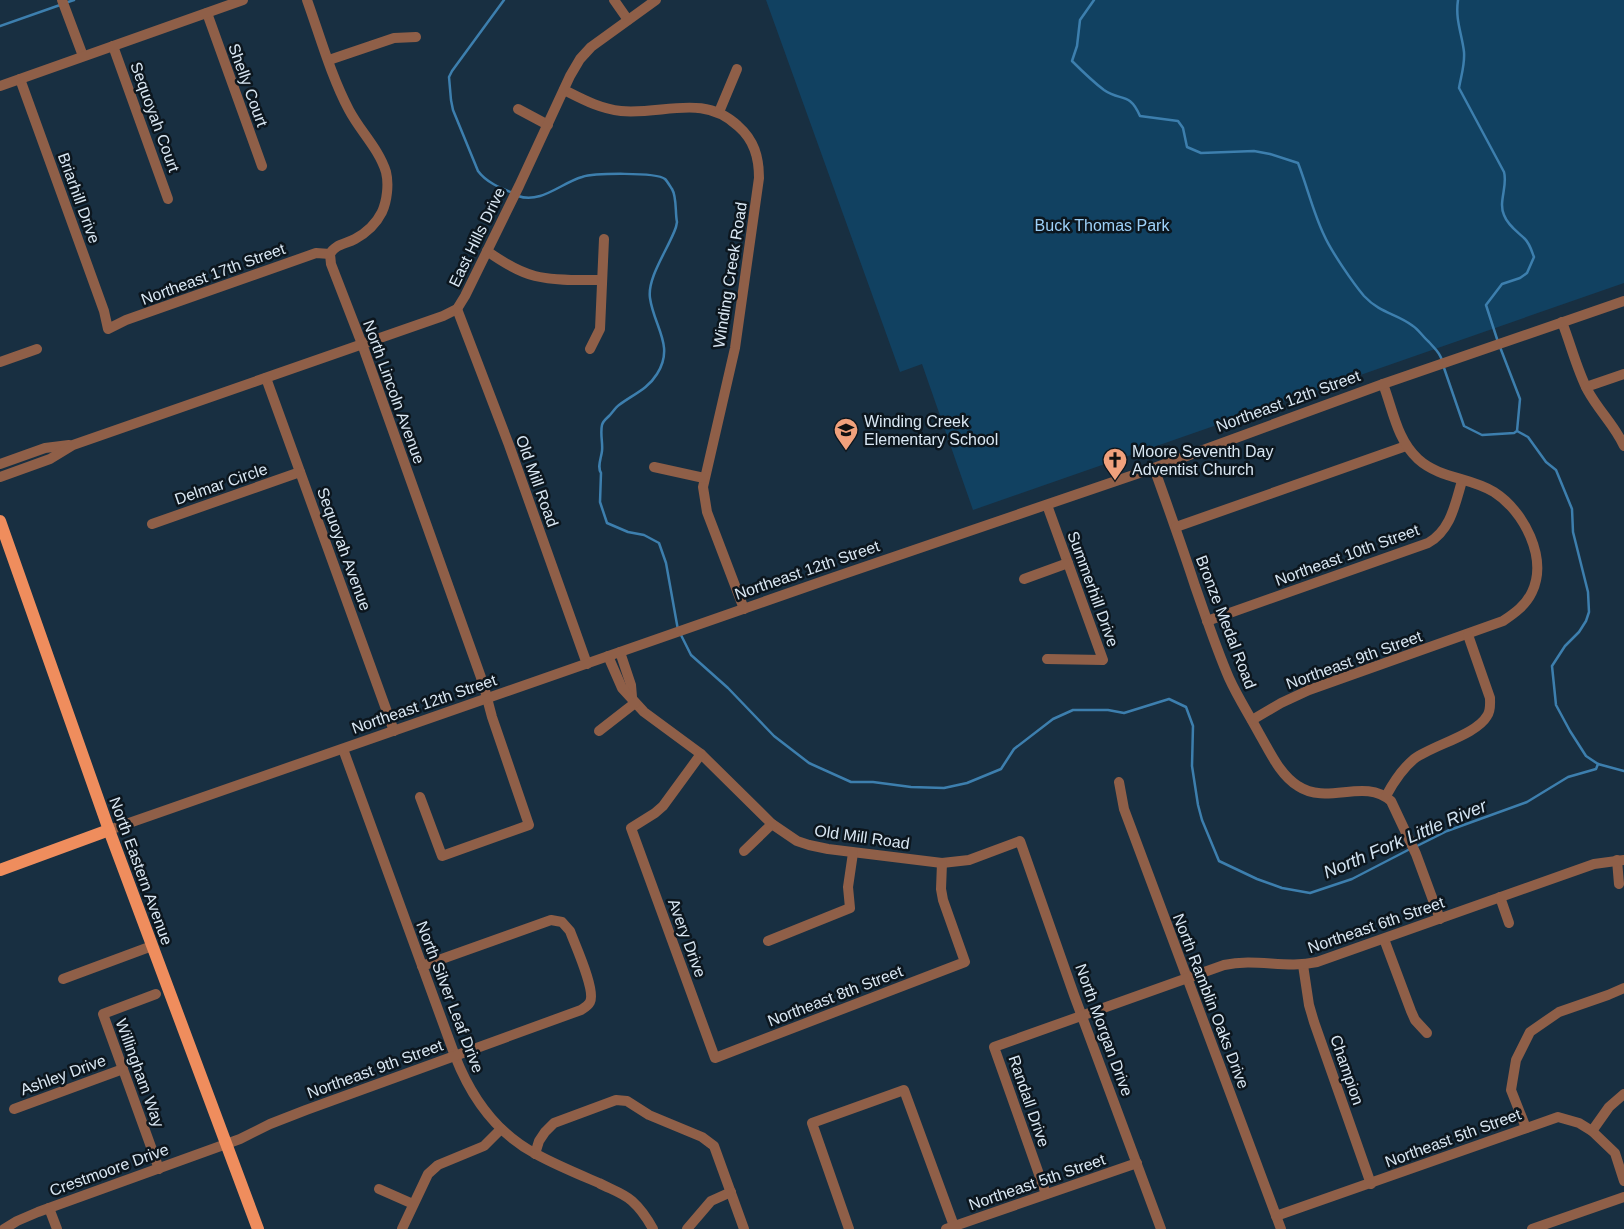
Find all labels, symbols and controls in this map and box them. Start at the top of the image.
street label: Shelly Court [225,41,271,129]
street label: Sequoyah Court [127,60,183,175]
street label: Briarhill Drive [55,150,103,246]
street label: East Hills Drive [446,184,508,289]
street label: Winding Creek Road [710,201,750,349]
park label: Buck Thomas Park [1035,217,1170,234]
street label: Northeast 17th Street [139,240,288,308]
street label: North Lincoln Avenue [360,318,428,466]
street label: Northeast 12th Street [1214,367,1363,435]
place label: Winding Creek Elementary School [864,413,998,448]
school or university icon: Winding Creek Elementary School [833,417,859,451]
street label: Old Mill Road [513,433,561,529]
place label: Moore Seventh Day Adventist Church [1132,443,1273,478]
church icon: Moore Seventh Day Adventist Church [1102,447,1128,481]
street label: Delmar Circle [172,460,270,508]
street label: Sequoyah Avenue [314,485,374,613]
street label: Northeast 10th Street [1273,521,1422,589]
street label: Summerhill Drive [1064,529,1122,649]
street label: Northeast 12th Street [732,537,882,603]
street label: Bronze Medal Road [1193,553,1259,691]
street label: Northeast 9th Street [1284,627,1425,692]
street label: Northeast 12th Street [349,671,499,737]
street label: North Eastern Avenue [106,795,176,947]
water label: North Fork Little River [1321,795,1490,882]
street label: Old Mill Road [813,822,911,852]
street label: Northeast 6th Street [1306,893,1447,956]
street label: Avery Drive [665,896,709,980]
street label: North Ramblin Oaks Drive [1170,911,1252,1091]
street label: North Silver Leaf Drive [413,919,487,1075]
street label: North Morgan Drive [1072,961,1136,1099]
street label: Northeast 8th Street [765,962,905,1030]
street label: Willingham Way [113,1016,167,1130]
street label: Champion [1327,1033,1367,1107]
street label: Northeast 9th Street [305,1036,446,1101]
street label: Ashley Drive [18,1052,108,1098]
street label: Randall Drive [1005,1053,1053,1149]
street label: Northeast 5th Street [1383,1105,1524,1170]
street label: Crestmoore Drive [47,1141,171,1199]
street label: Northeast 5th Street [967,1150,1108,1213]

